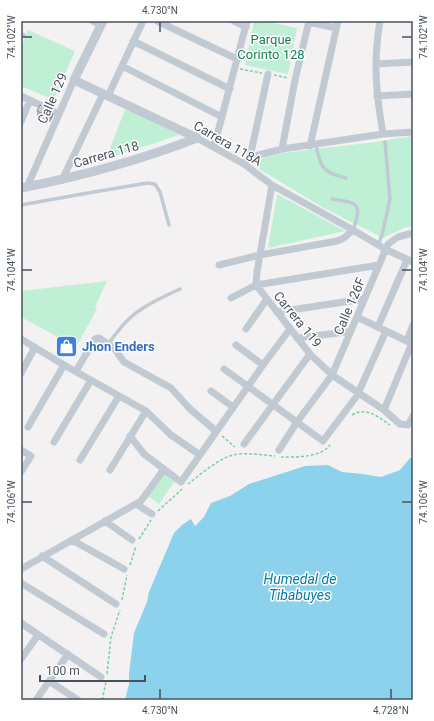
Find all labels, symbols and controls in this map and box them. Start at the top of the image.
text: 4.730°N [142,5,178,16]
text: 74.102°W [6,15,17,59]
text: 74.102°W [418,15,429,59]
park label: Parque Corinto 128 [237,32,305,62]
street label: Calle 129 [35,71,70,126]
street label: Carrera 118A [191,118,265,169]
street label: Carrera 118 [72,138,141,171]
text: 74.104°W [6,248,17,292]
text: 74.104°W [418,248,429,292]
street label: Calle 126F [331,275,368,337]
street label: Carrera 119 [271,288,325,350]
shop icon: Jhon Enders [54,333,80,359]
place label: Jhon Enders [82,339,155,354]
text: 74.106°W [6,480,17,524]
text: 74.106°W [418,480,429,524]
water label: Humedal de Tibabuyes [264,571,336,603]
scale bar [40,657,145,683]
text: 100 m [46,664,80,678]
text: 4.730°N [142,705,178,716]
text: 4.728°N [373,705,409,716]

